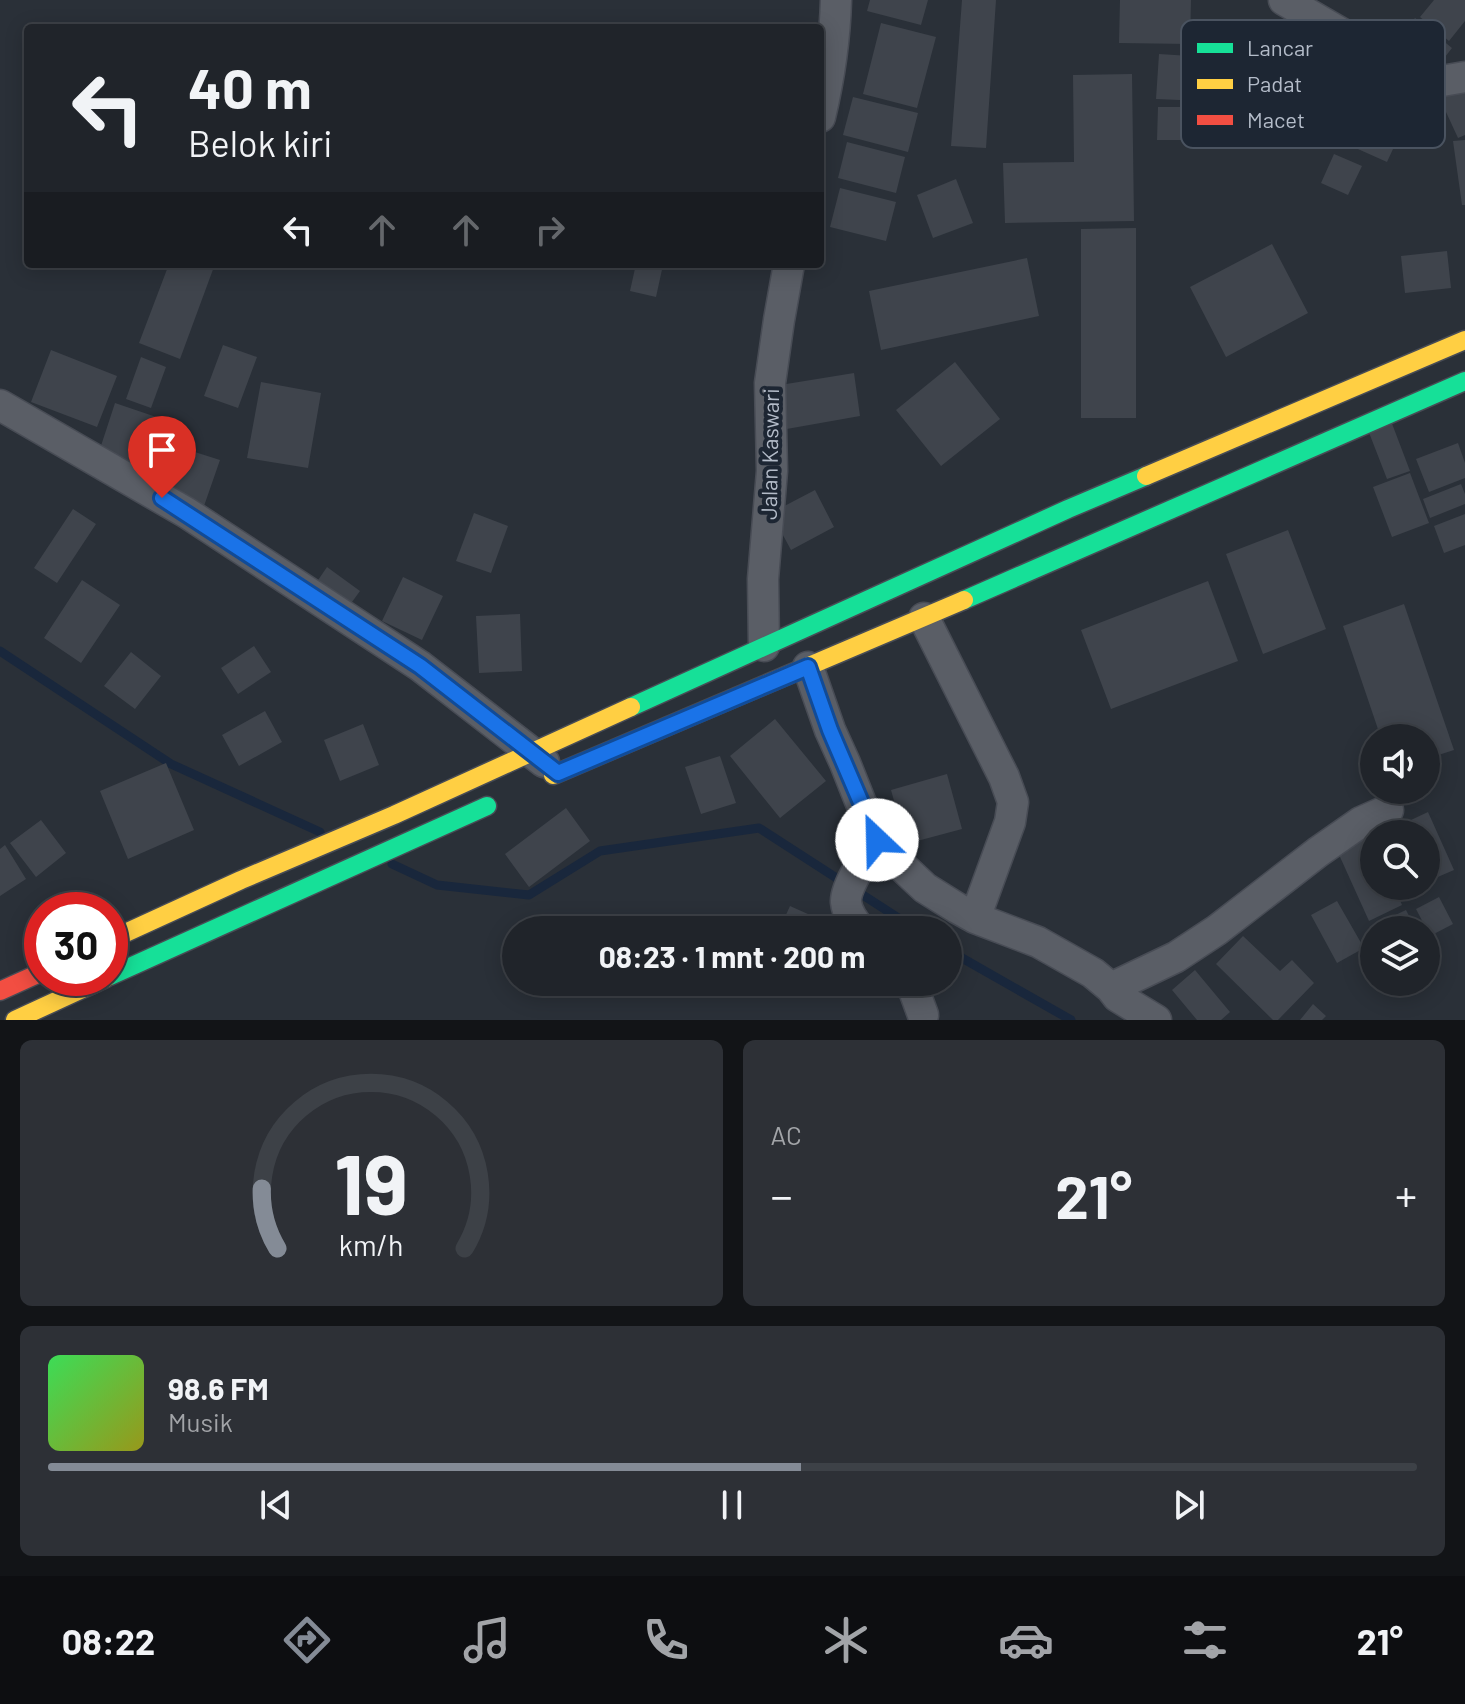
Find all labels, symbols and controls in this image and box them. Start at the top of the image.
legend [1181,20,1445,148]
text: Lancar [1247,34,1313,60]
text: 40 m [188,53,312,120]
icon: left [56,56,160,160]
text: Padat [1247,70,1302,96]
text: Macet [1247,106,1305,132]
text: Belok kiri [188,121,332,164]
icon: left [276,208,320,252]
icon: ahead [360,208,404,252]
icon: ahead [444,208,488,252]
icon: right [528,208,572,252]
street label: Jalan Kaswari [755,388,783,520]
pin [128,416,196,498]
icon: arrive [140,428,184,472]
map controls [1360,724,1440,996]
button: sound [1360,724,1440,804]
position arrow [835,798,919,882]
button: search [1360,820,1440,900]
speed limit sign: 30 [24,892,128,996]
button: layers [1360,916,1440,996]
text: 08:23 · 1 mnt · 200 m [599,938,865,974]
text: AC [771,1119,802,1150]
text: 19 [334,1132,408,1232]
text: 21° [1055,1159,1132,1231]
text: − [771,1168,793,1221]
text: + [1395,1168,1417,1221]
text: km/h [339,1227,404,1262]
text: 98.6 FM [168,1370,269,1406]
text: Musik [168,1406,233,1437]
icon: previous [254,1483,298,1527]
icon: pause [710,1483,754,1527]
icon: next [1167,1483,1211,1527]
icon: directions [279,1612,335,1668]
icon: music [459,1612,515,1668]
icon: phone [638,1612,694,1668]
icon: climate [818,1612,874,1668]
icon: car [998,1612,1054,1668]
icon: filters [1177,1612,1233,1668]
text: 08:22 [62,1619,155,1662]
text: 21° [1357,1619,1403,1662]

